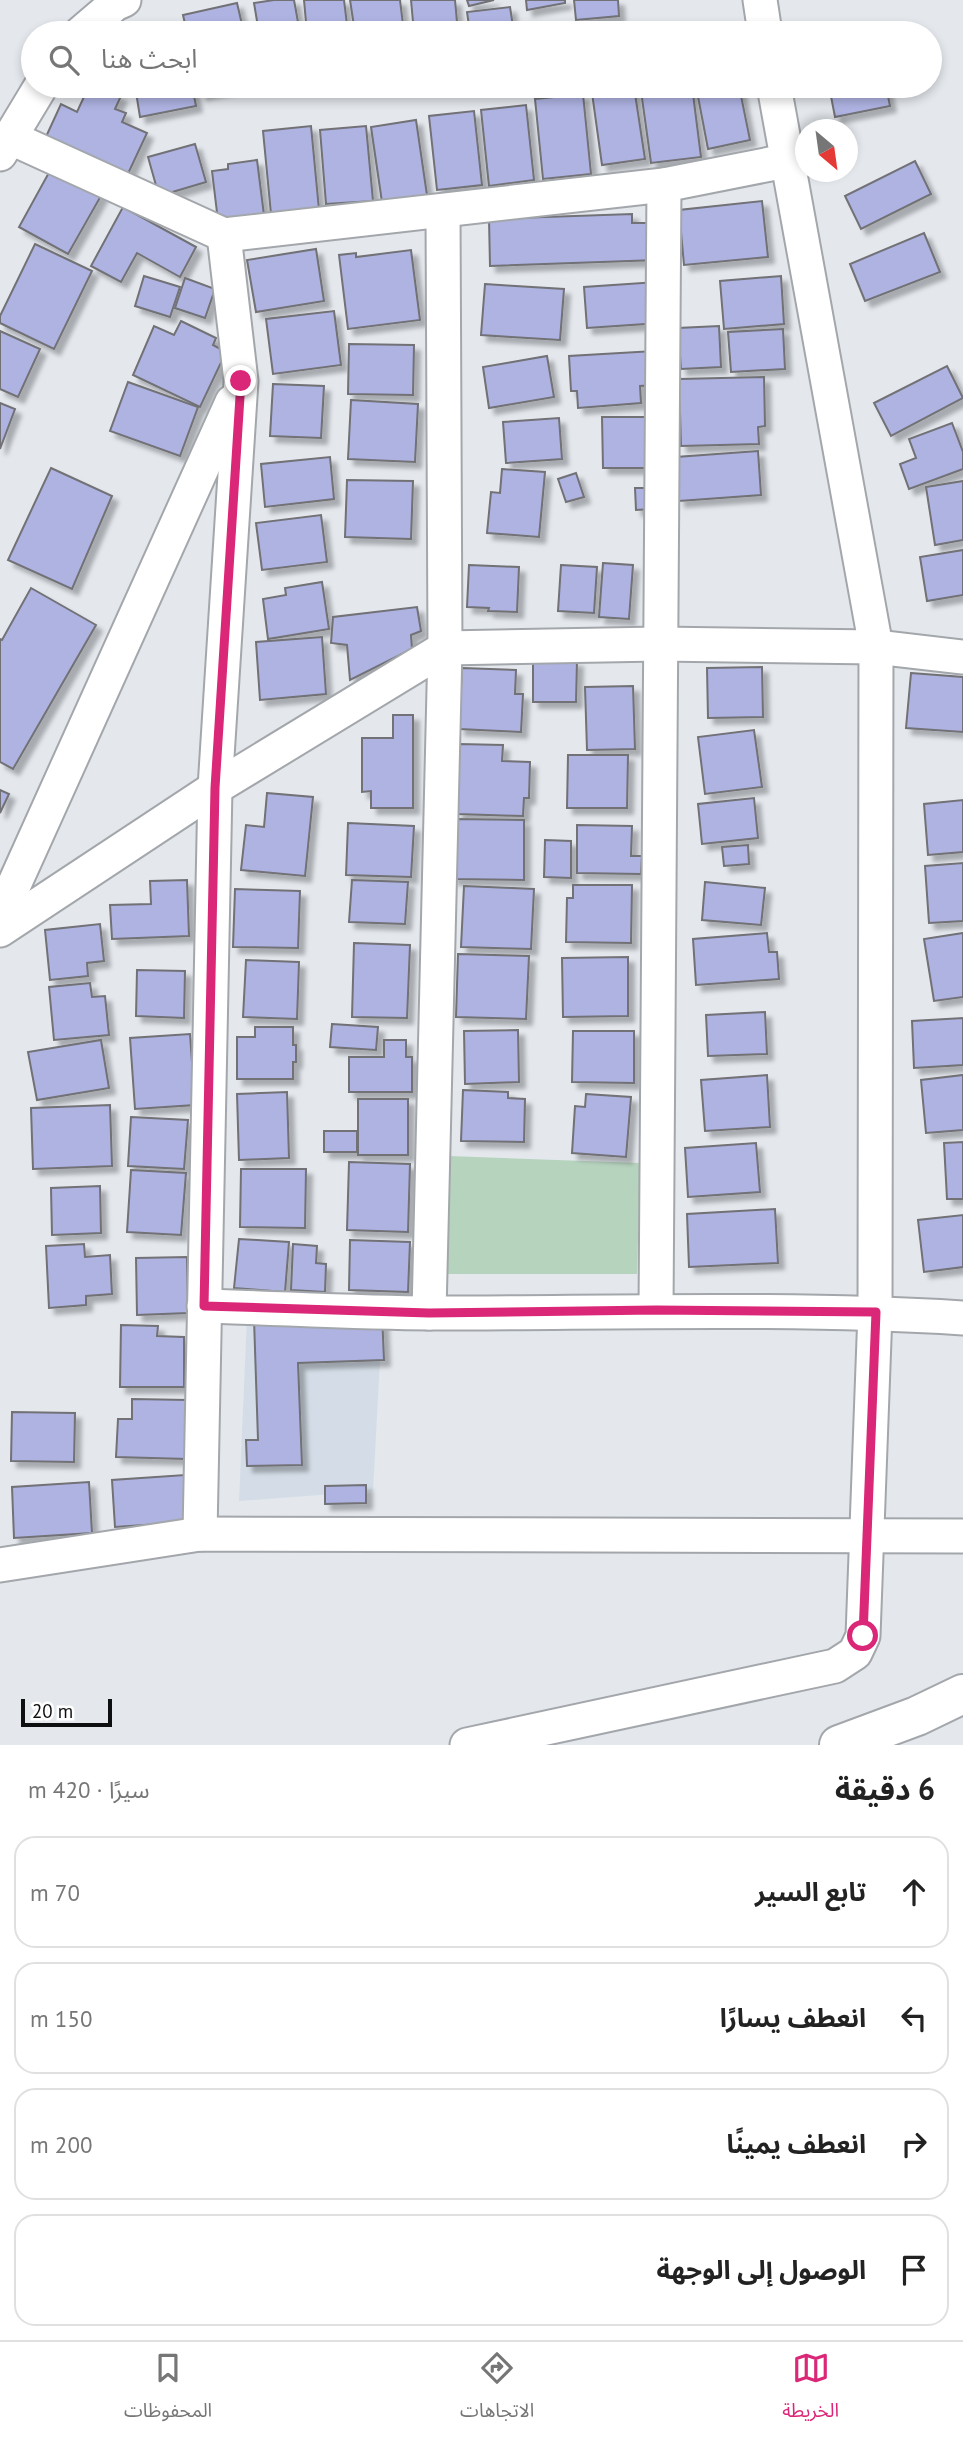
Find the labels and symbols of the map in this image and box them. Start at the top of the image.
north arrow [795,119,858,182]
route end [225,365,256,396]
route start [847,1620,878,1651]
scale bar [21,1696,112,1728]

